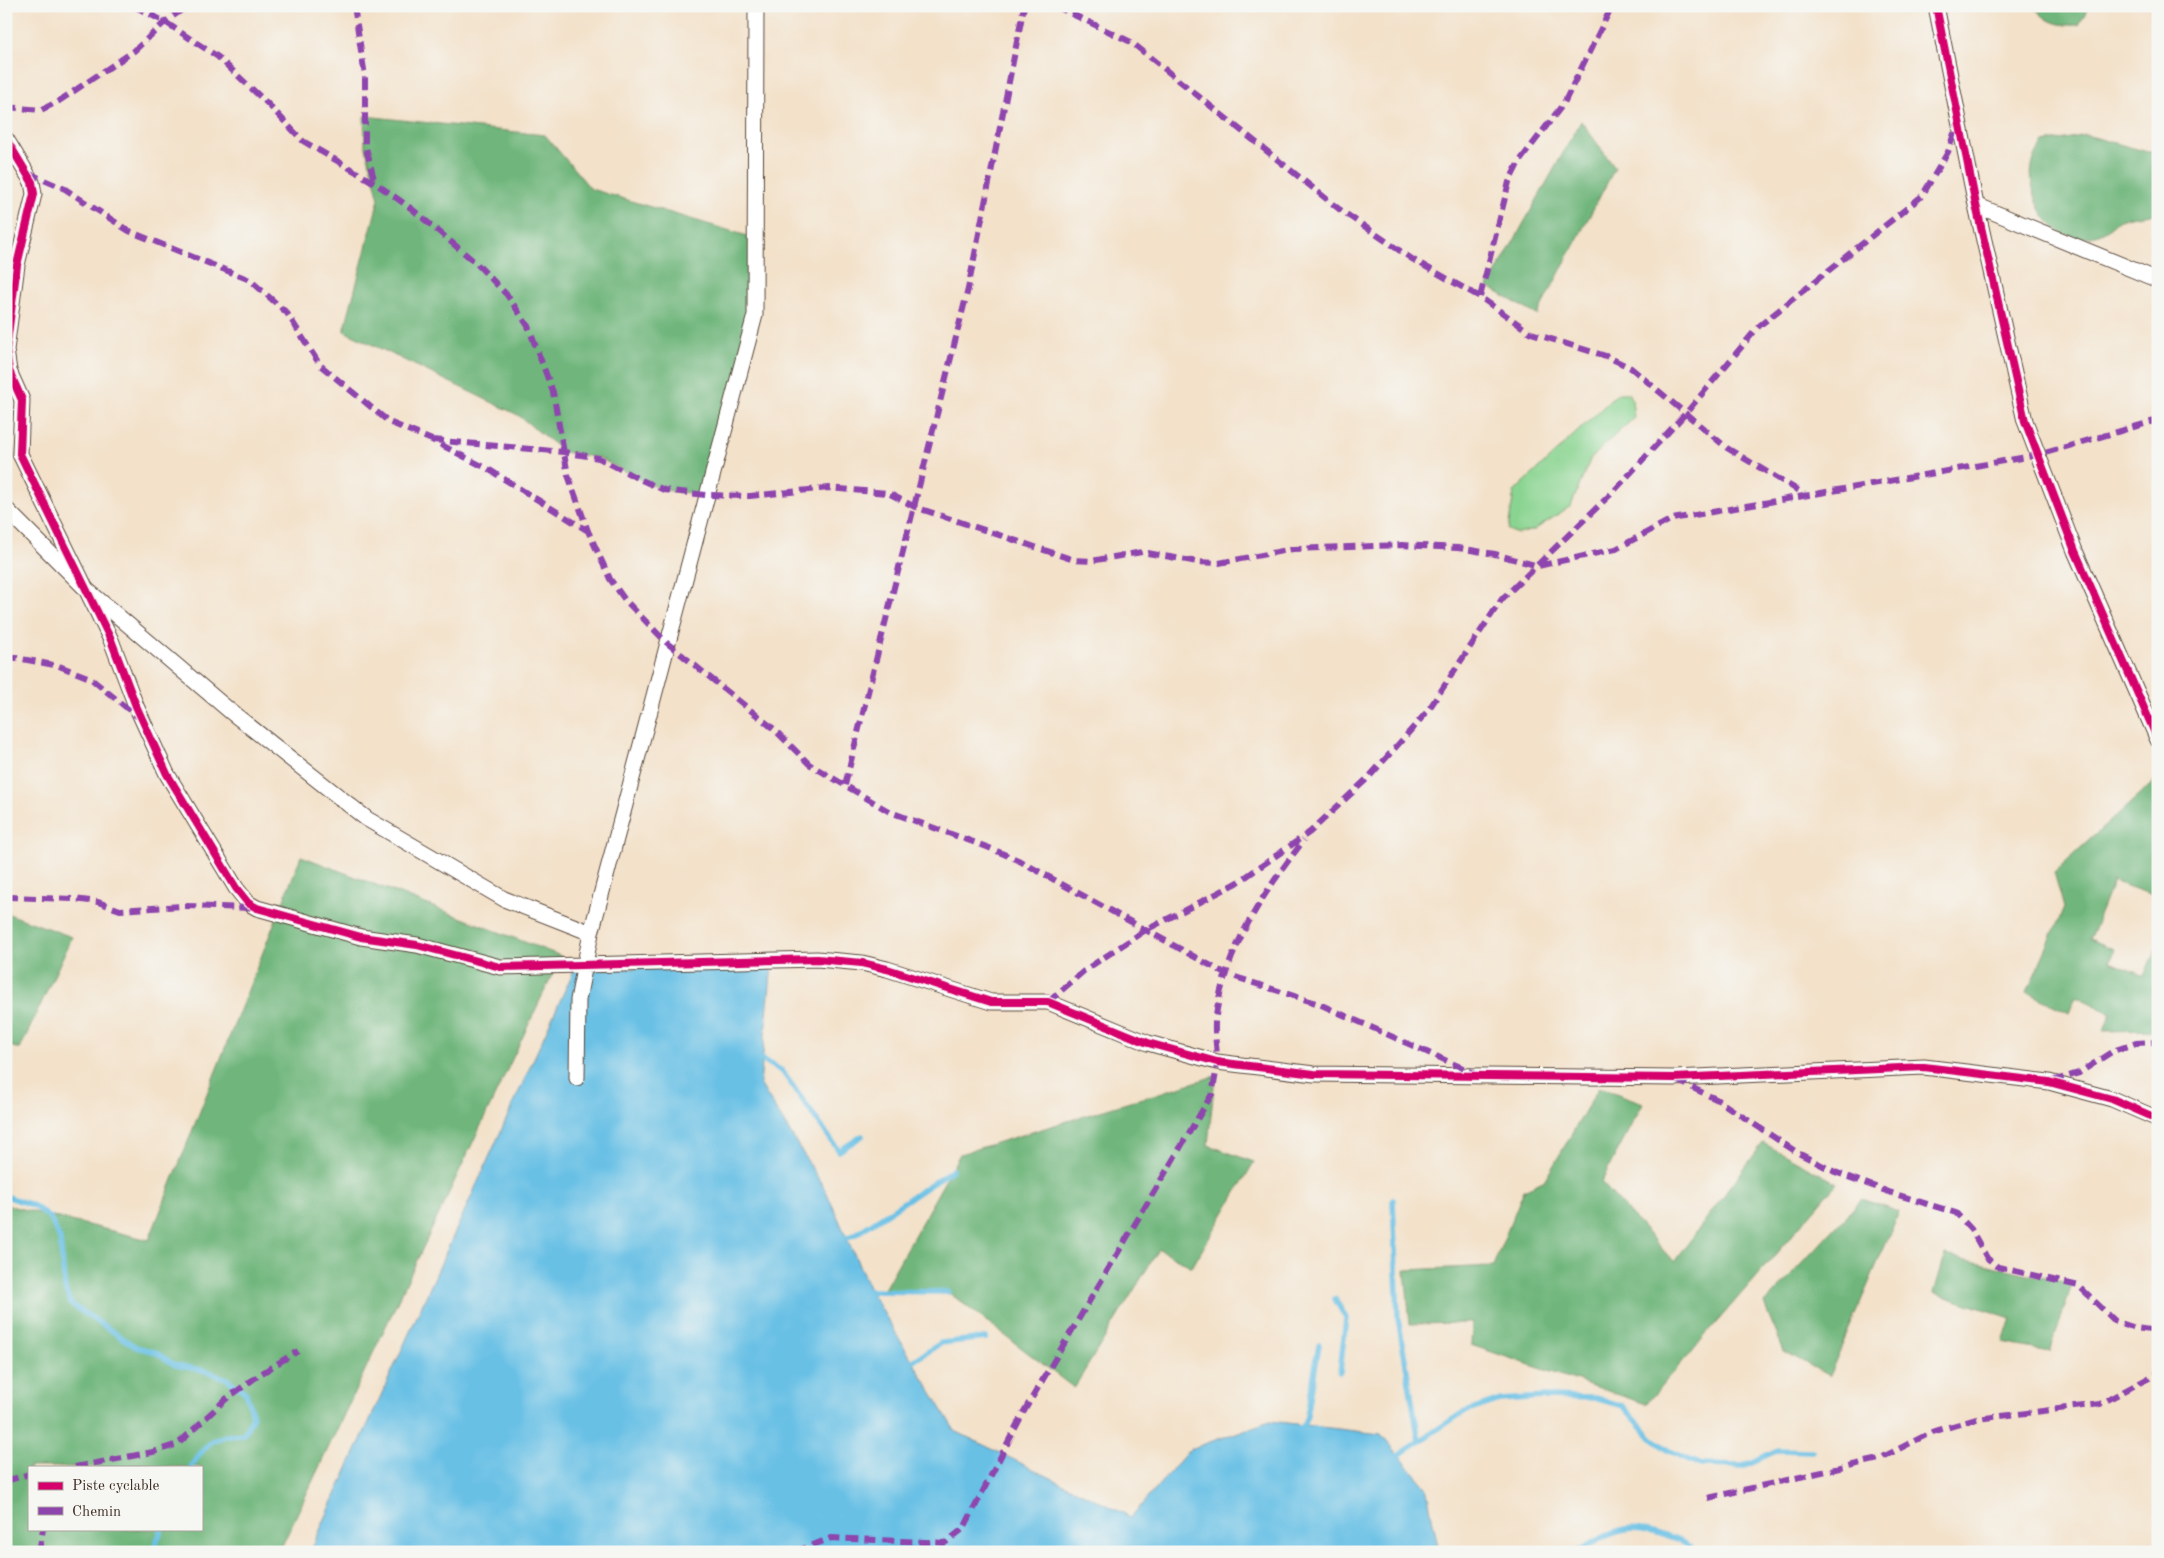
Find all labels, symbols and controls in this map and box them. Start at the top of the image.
legend [28,1466,202,1530]
text: Piste cyclable [72,1479,160,1494]
text: Chemin [72,1505,121,1520]

